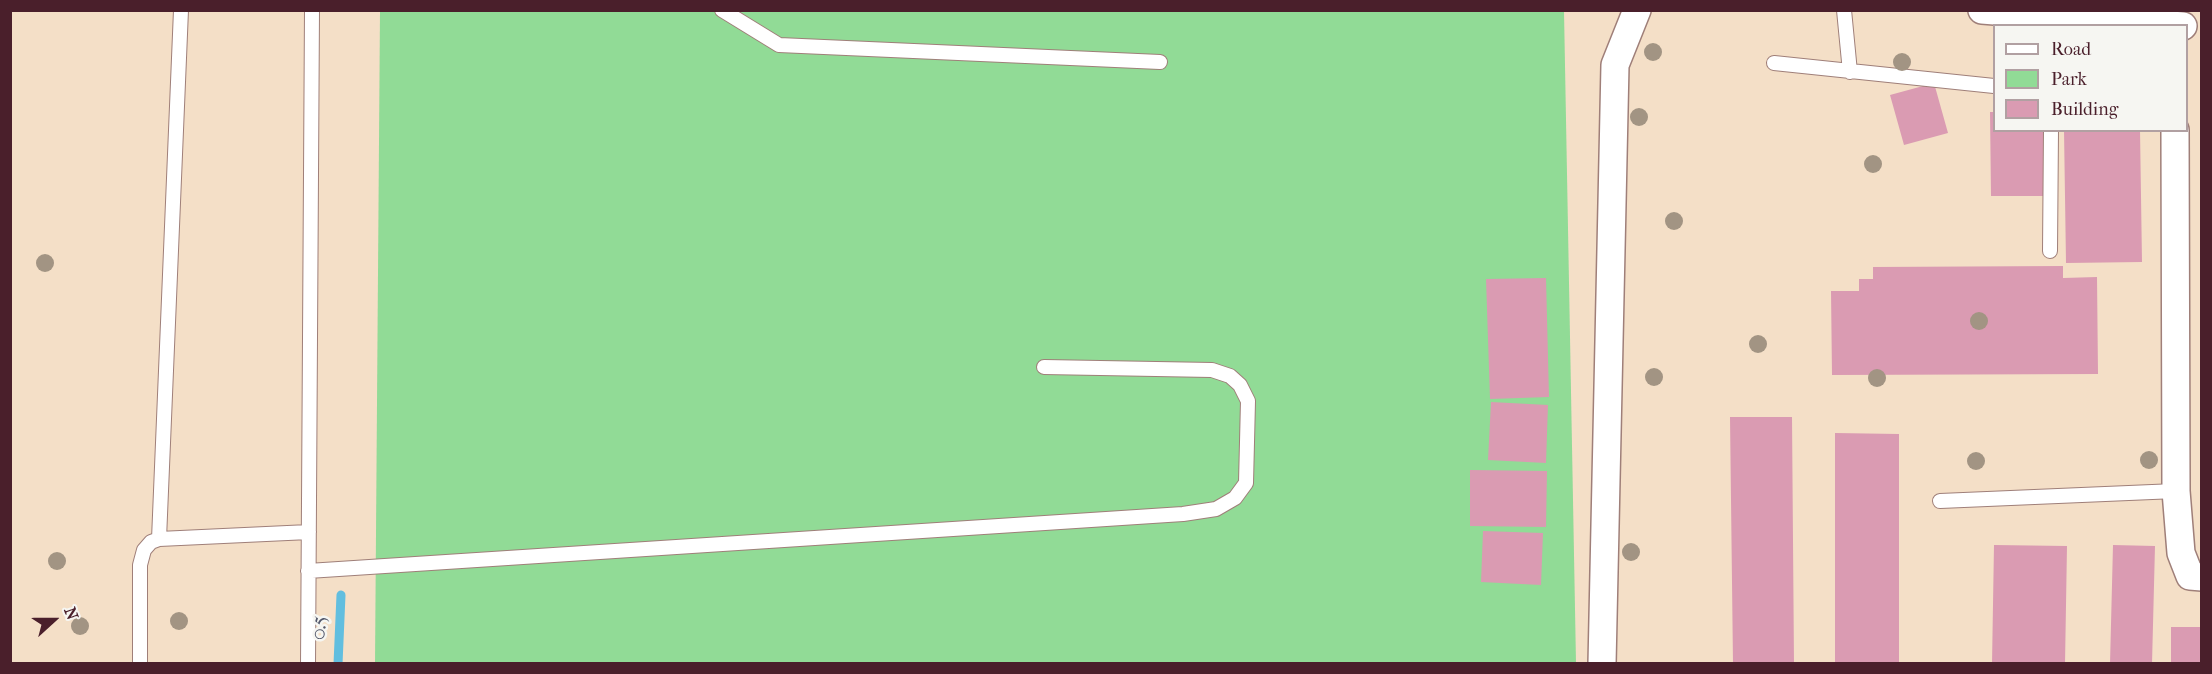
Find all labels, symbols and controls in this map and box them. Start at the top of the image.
legend [1993,24,2188,132]
text: Road [2051,39,2091,60]
text: Park [2051,69,2087,90]
text: Building [2051,99,2118,120]
north arrow [24,590,84,650]
text: N [60,604,82,622]
water label: 0.5 [306,615,334,641]

